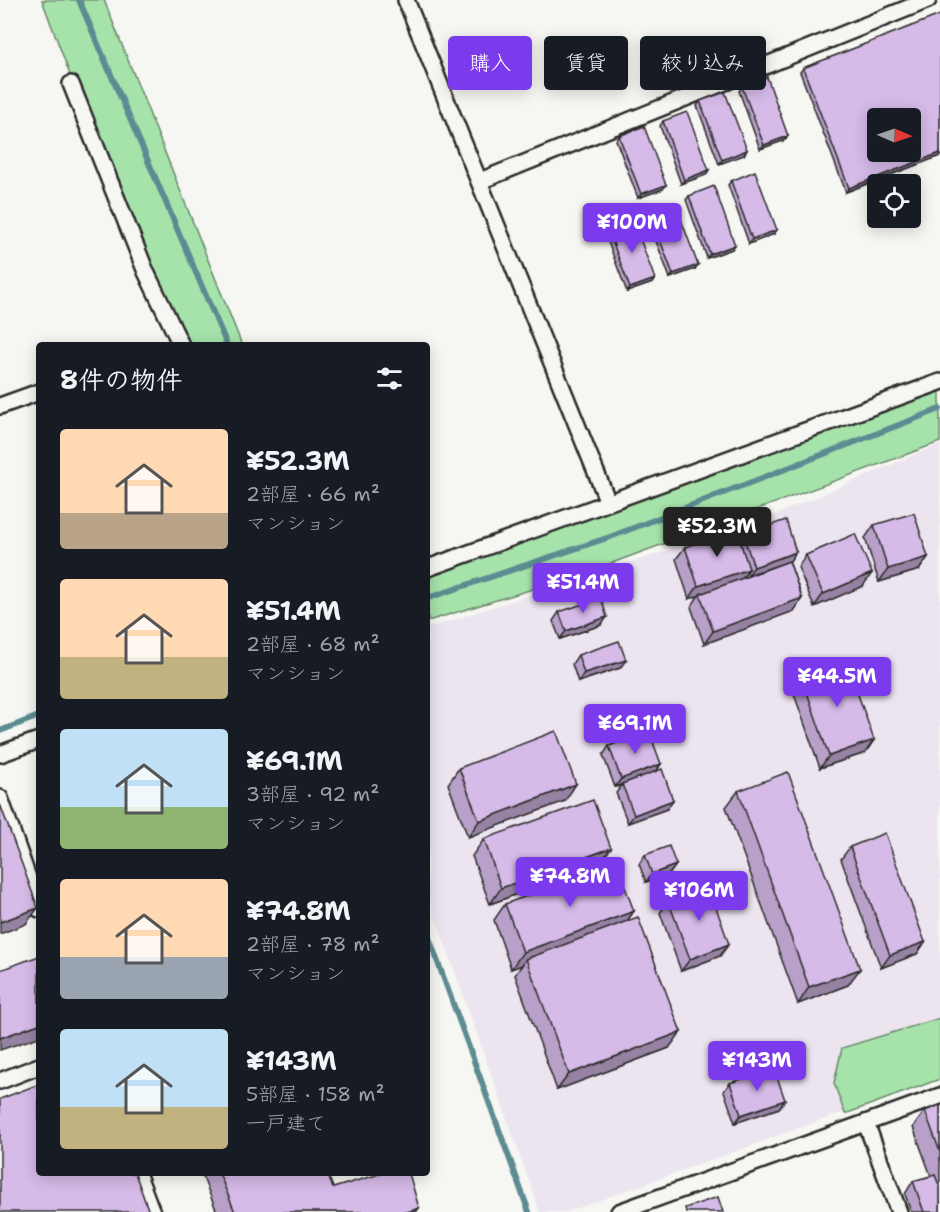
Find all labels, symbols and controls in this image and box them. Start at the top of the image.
chip: 購入 [448,36,532,90]
chip: 賃貸 [544,36,628,90]
chip: 絞り込み [640,36,766,90]
north arrow [867,108,921,162]
map controls [867,108,921,228]
button: locate [867,174,921,228]
pin: ¥100M [590,203,674,254]
text: ¥100M [597,209,667,235]
text: 8件の物件 [60,362,182,397]
icon: filters [373,362,406,395]
text: ¥52.3M [246,443,350,478]
icon: home [108,453,180,525]
text: 2部屋 · 66 m² [246,481,380,507]
pin: ¥52.3M [668,507,766,558]
text: マンション [246,510,345,536]
text: ¥52.3M [677,513,757,539]
pin: ¥51.4M [534,563,632,614]
text: ¥51.4M [547,569,619,595]
text: ¥51.4M [246,593,341,628]
icon: home [108,603,180,675]
text: 2部屋 · 68 m² [246,631,380,657]
pin: ¥44.5M [788,657,886,708]
text: マンション [246,660,345,686]
text: ¥44.5M [797,663,877,689]
pin: ¥69.1M [586,704,684,755]
text: ¥69.1M [598,710,672,736]
text: ¥69.1M [246,743,343,778]
icon: home [108,753,180,825]
text: 3部屋 · 92 m² [246,781,380,807]
text: マンション [246,810,345,836]
pin: ¥74.8M [521,857,619,908]
text: ¥74.8M [530,863,610,889]
pin: ¥106M [657,871,741,922]
text: ¥106M [664,877,734,903]
text: ¥74.8M [246,893,351,928]
icon: home [108,903,180,975]
text: 2部屋 · 78 m² [246,931,380,957]
text: マンション [246,960,345,986]
pin: ¥143M [715,1041,799,1092]
text: ¥143M [246,1043,337,1078]
text: ¥143M [722,1047,792,1073]
icon: home [108,1053,180,1125]
text: 5部屋 · 158 m² [246,1081,385,1107]
text: 一戸建て [246,1110,326,1136]

